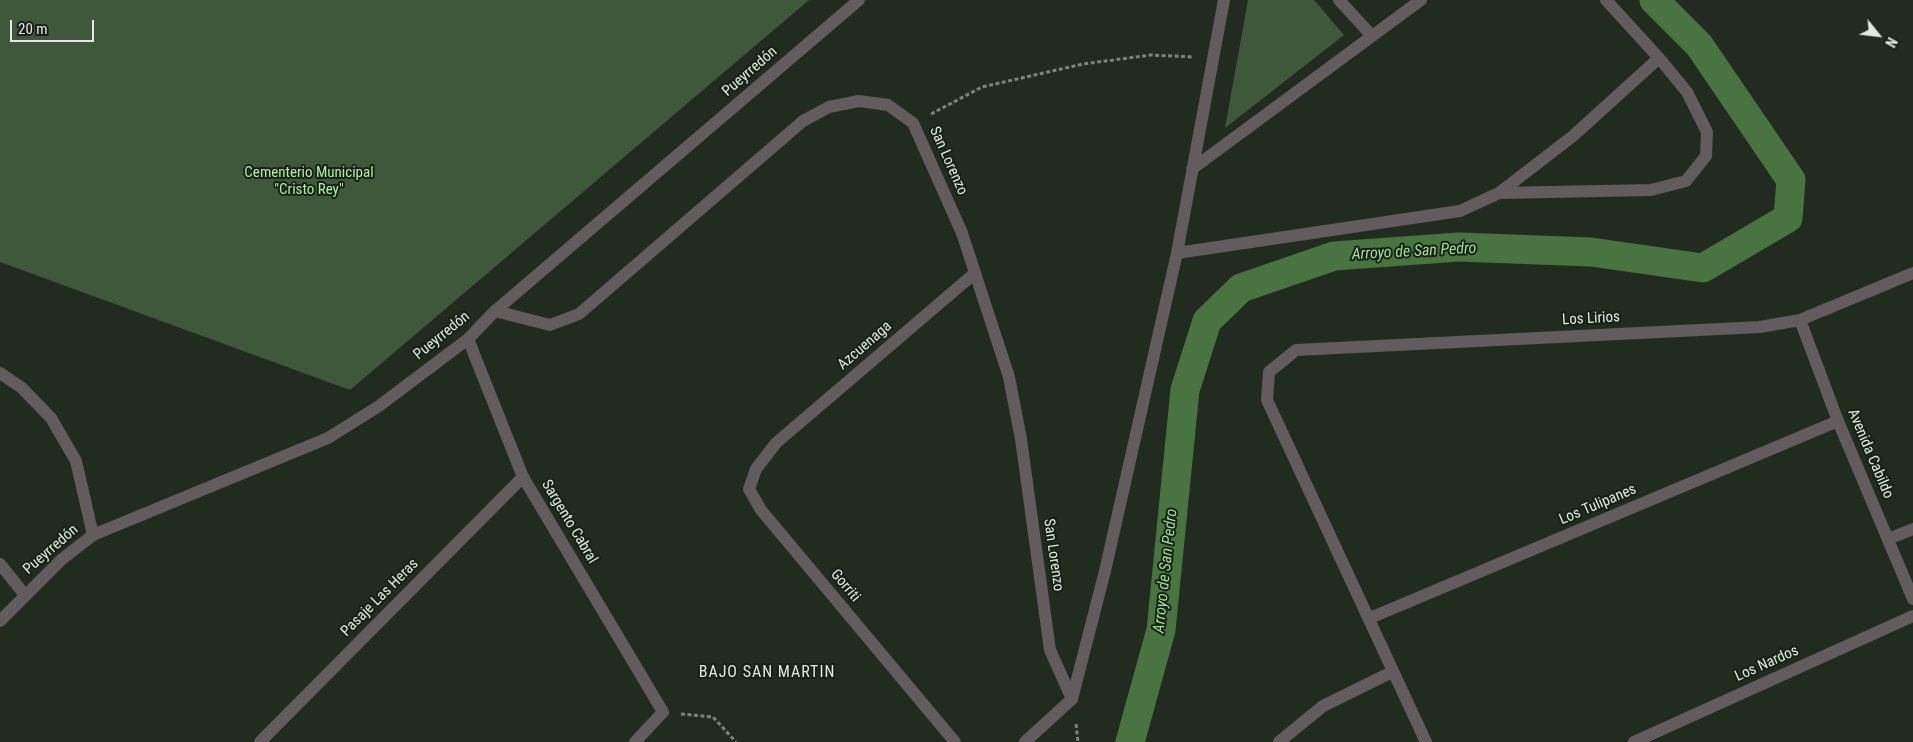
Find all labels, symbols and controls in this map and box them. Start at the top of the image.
scale bar [12,10,96,42]
north arrow [1853,10,1903,60]
text: 20 m [18,20,48,38]
text: N [1882,35,1900,50]
street label: Pueyrredón [719,43,781,101]
street label: San Lorenzo [925,124,971,198]
park label: Cementerio Municipal "Cristo Rey" [244,164,374,199]
water label: Arroyo de San Pedro [1351,239,1477,265]
street label: Pueyrredón [410,308,474,364]
street label: Los Lirios [1562,308,1620,330]
street label: Azcuenaga [834,318,896,374]
street label: Avenida Cabildo [1843,407,1897,501]
street label: Sargento Cabral [537,477,601,567]
street label: Los Tulipanes [1557,481,1639,529]
water label: Arroyo de San Pedro [1150,508,1182,634]
street label: San Lorenzo [1039,518,1067,592]
street label: Pueyrredón [20,521,82,579]
street label: Pasaje Las Heras [337,555,423,641]
street label: Gorriti [826,566,864,606]
street label: Los Nardos [1732,642,1802,686]
district label: BAJO SAN MARTIN [697,663,837,683]

